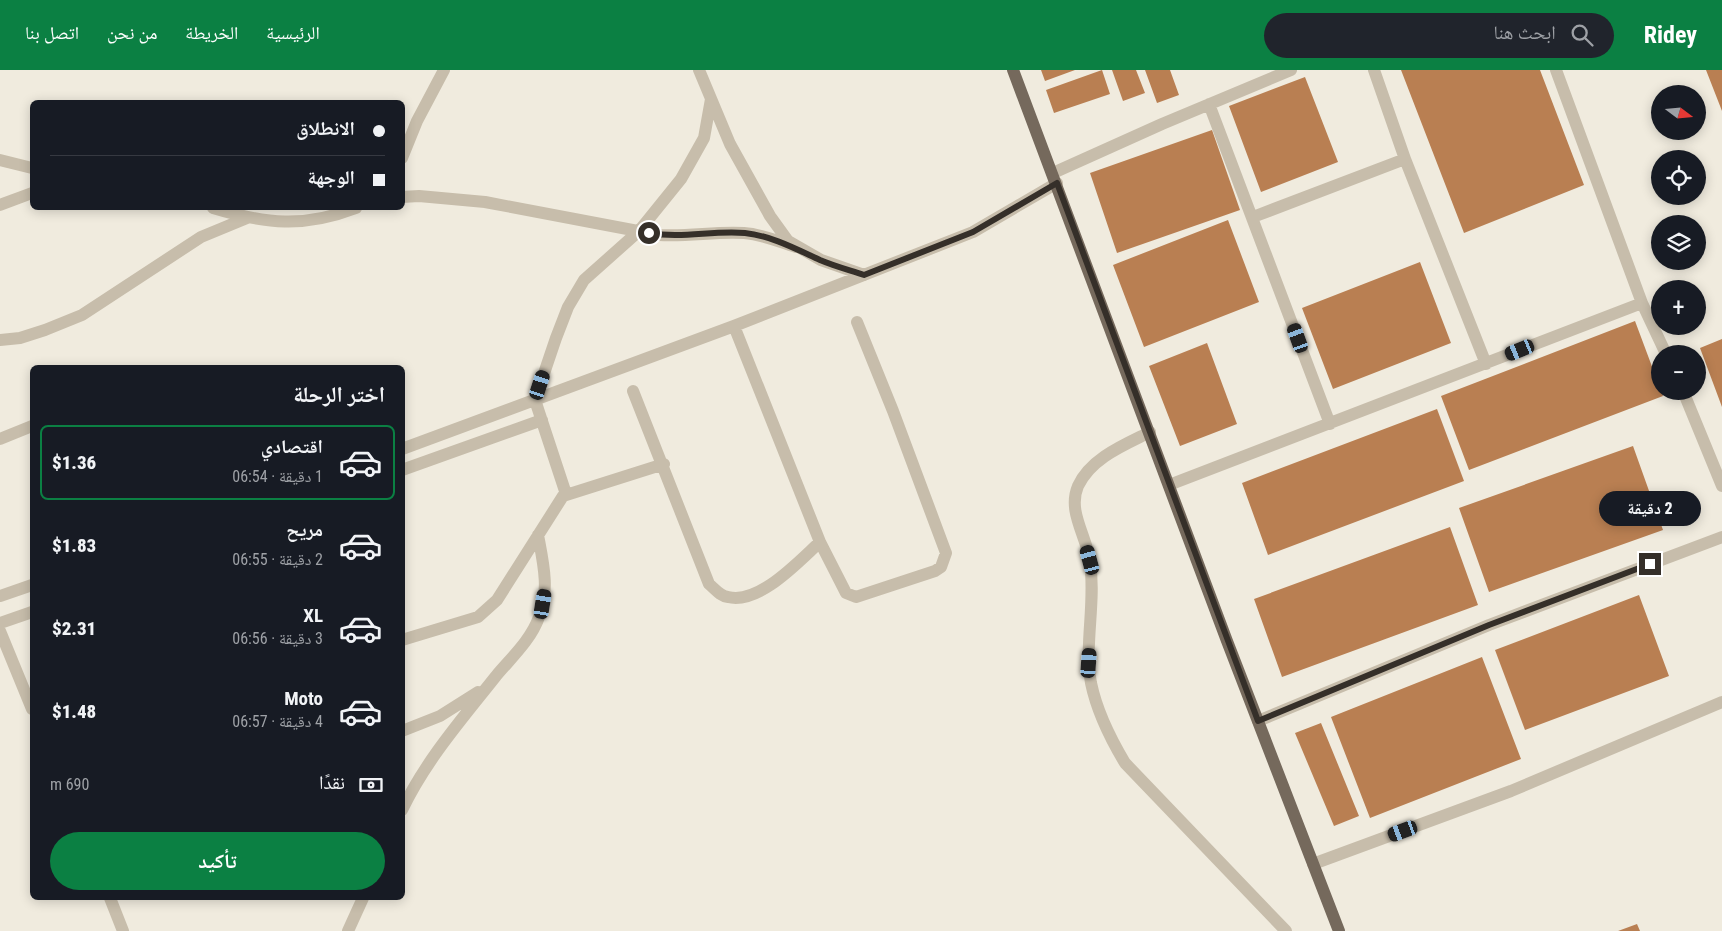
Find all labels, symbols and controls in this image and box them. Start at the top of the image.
search box [1264,13,1614,58]
text: ابحث هنا [1493,21,1556,44]
icon: search [1568,21,1596,49]
text: Ridey [1644,21,1697,49]
text: اتصل بنا [25,22,79,43]
text: من نحن [107,22,157,43]
text: الخريطة [185,22,238,43]
text: الرئيسية [266,22,320,43]
north arrow [1651,85,1706,140]
map controls [1651,85,1706,400]
text: الانطلاق [296,117,355,140]
button: locate [1651,150,1706,205]
text: الوجهة [307,166,355,189]
button: layers [1651,215,1706,270]
route start [638,222,660,244]
button: + [1651,280,1706,335]
car [1285,321,1310,355]
car [1503,337,1536,363]
button: − [1651,345,1706,400]
car [528,368,551,402]
text: اختر الرحلة [293,382,385,407]
text: اقتصادي [261,435,323,458]
icon: car [338,440,383,485]
text: $1.36 [52,451,96,474]
text: 1 دقيقة · 06:54 [232,467,323,486]
callout: 2 دقيقة [1599,492,1701,526]
text: 2 دقيقة [1627,499,1673,518]
text: مريح [286,518,323,541]
icon: car [338,523,383,568]
text: $1.83 [52,534,96,557]
car [1078,544,1101,576]
text: 2 دقيقة · 06:55 [232,550,323,569]
route end [1639,553,1661,575]
car [533,588,552,620]
text: XL [303,604,323,627]
icon: car [338,606,383,651]
text: $2.31 [52,617,96,640]
text: 3 دقيقة · 06:56 [232,629,323,648]
car [1080,648,1097,678]
text: Moto [284,687,323,710]
icon: car [338,689,383,734]
text: $1.48 [52,700,96,723]
text: 4 دقيقة · 06:57 [232,712,323,731]
text: نقدًا [319,771,345,794]
icon: cash [357,771,385,799]
text: 690 m [50,775,89,794]
car [1386,819,1419,843]
button: تأكيد [50,832,385,890]

